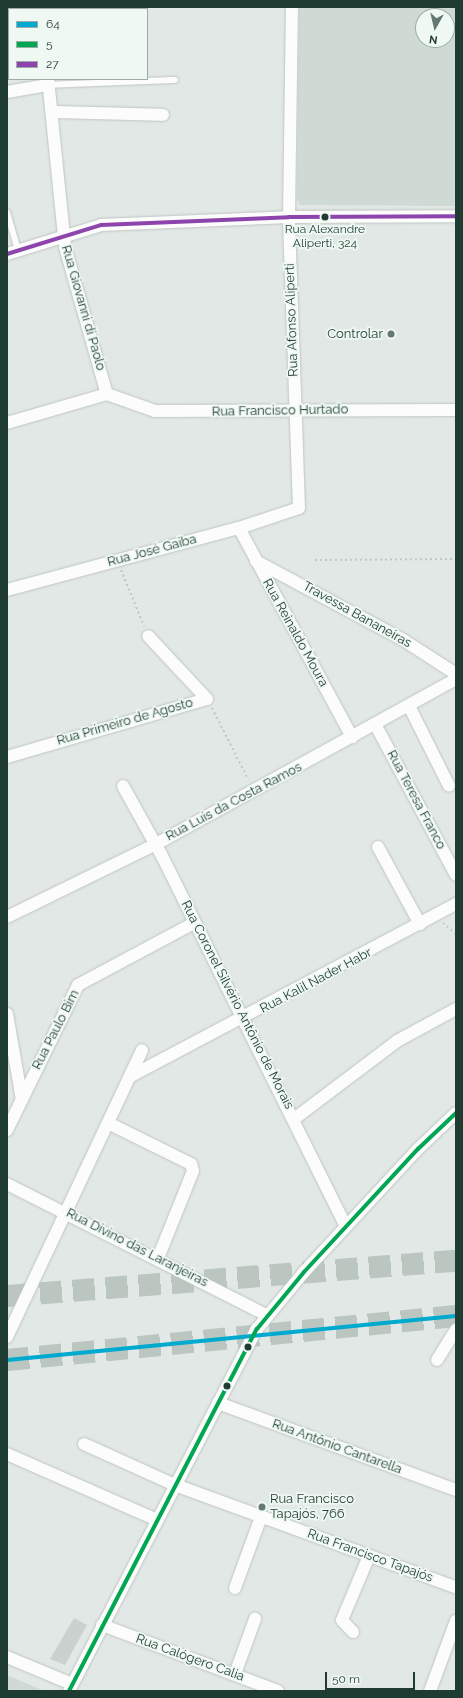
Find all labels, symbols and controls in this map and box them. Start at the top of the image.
legend [8,8,148,80]
north arrow [415,8,455,48]
text: 64 [46,17,60,31]
text: N [428,32,438,46]
text: 5 [46,37,53,51]
text: 27 [46,57,59,71]
marker: Rua Alexandre Aliperti, 324 [320,212,330,222]
place label: Rua Alexandre Aliperti, 324 [285,223,365,251]
street label: Rua Giovanni di Paolo [58,244,108,372]
street label: Rua Afonso Aliperti [282,263,302,377]
place label: Controlar [327,326,383,342]
marker: Controlar [386,329,396,339]
street label: Rua Francisco Hurtado [212,402,348,420]
street label: Rua José Gaiba [106,532,198,570]
street label: Rua Reinaldo Moura [259,576,331,690]
street label: Travessa Bananeiras [300,579,414,651]
street label: Rua Primeiro de Agosto [55,695,195,749]
street label: Rua Teresa Franco [383,748,449,852]
street label: Rua Luis da Costa Ramos [163,759,305,845]
street label: Rua Coronel Silvério Antônio de Morais [177,898,297,1112]
street label: Rua Kalil Nader Habr [257,945,375,1017]
street label: Rua Paulo Bim [29,988,83,1072]
street label: Rua Divino das Laranjeiras [64,1205,210,1291]
unlabelled marker [243,1342,253,1352]
unlabelled marker [222,1381,232,1391]
street label: Rua Antônio Cantarella [270,1416,404,1478]
place label: Rua Francisco Tapajós, 766 [270,1492,354,1523]
marker: Rua Francisco Tapajós, 766 [257,1502,267,1512]
street label: Rua Francisco Tapajós [305,1526,435,1586]
street label: Rua Calógero Calia [134,1631,246,1685]
scale bar [327,1664,417,1690]
text: 50 m [332,1672,360,1686]

